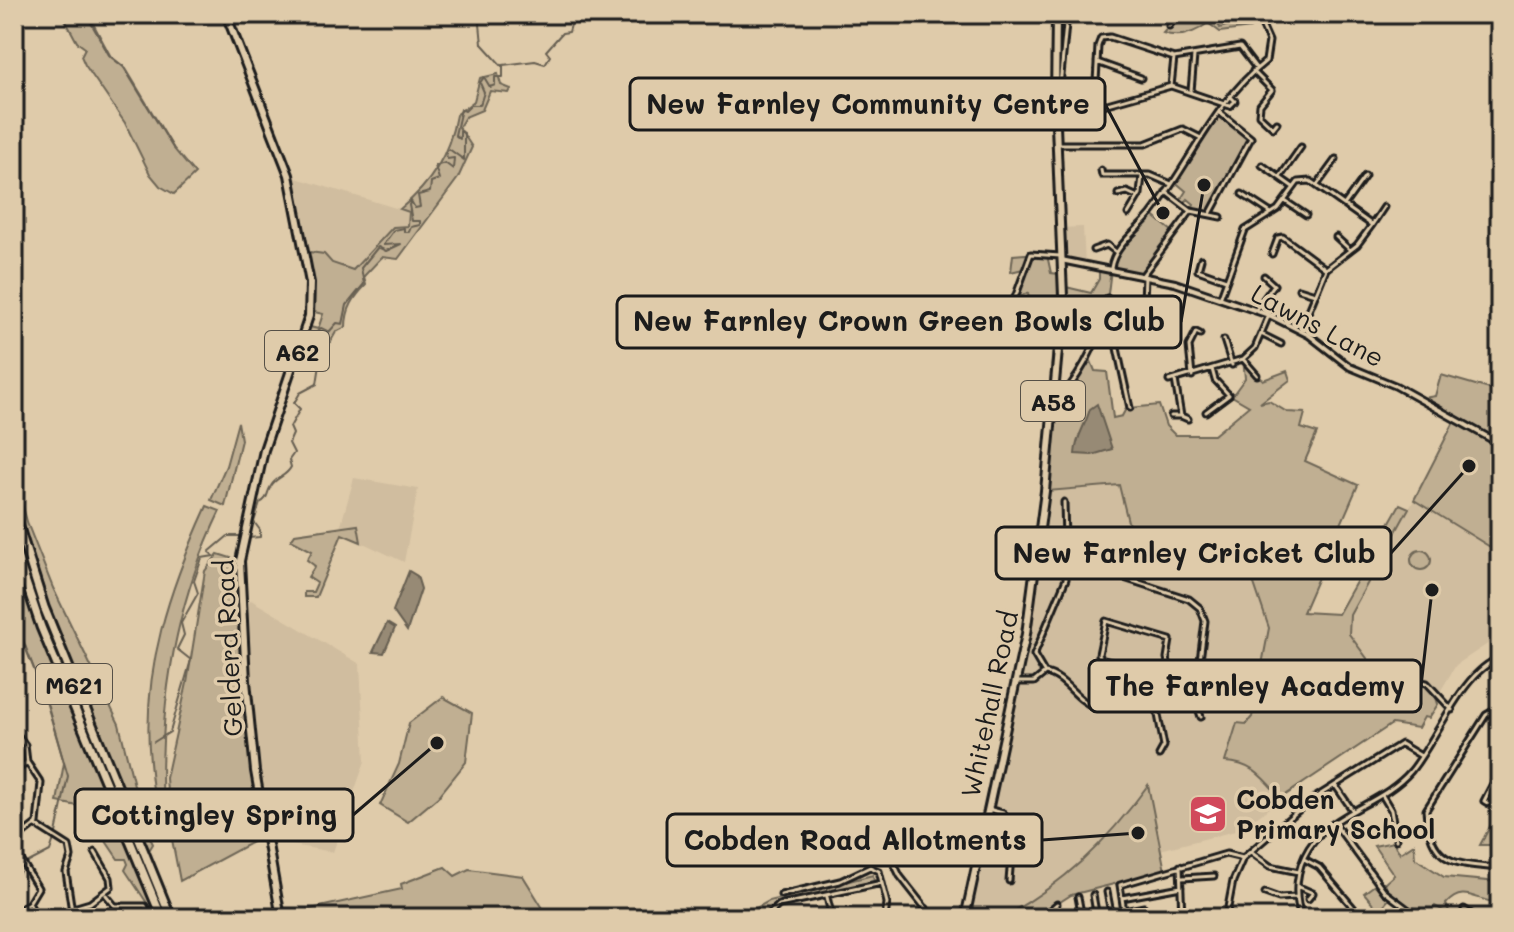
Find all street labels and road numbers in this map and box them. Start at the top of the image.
street label: Lawns Lane [1246,276,1390,374]
road number: A62 [265,331,329,371]
road number: A58 [1021,381,1085,421]
street label: Gelderd Road [206,559,250,737]
street label: Whitehall Road [953,608,1025,800]
road number: M621 [36,664,112,704]

